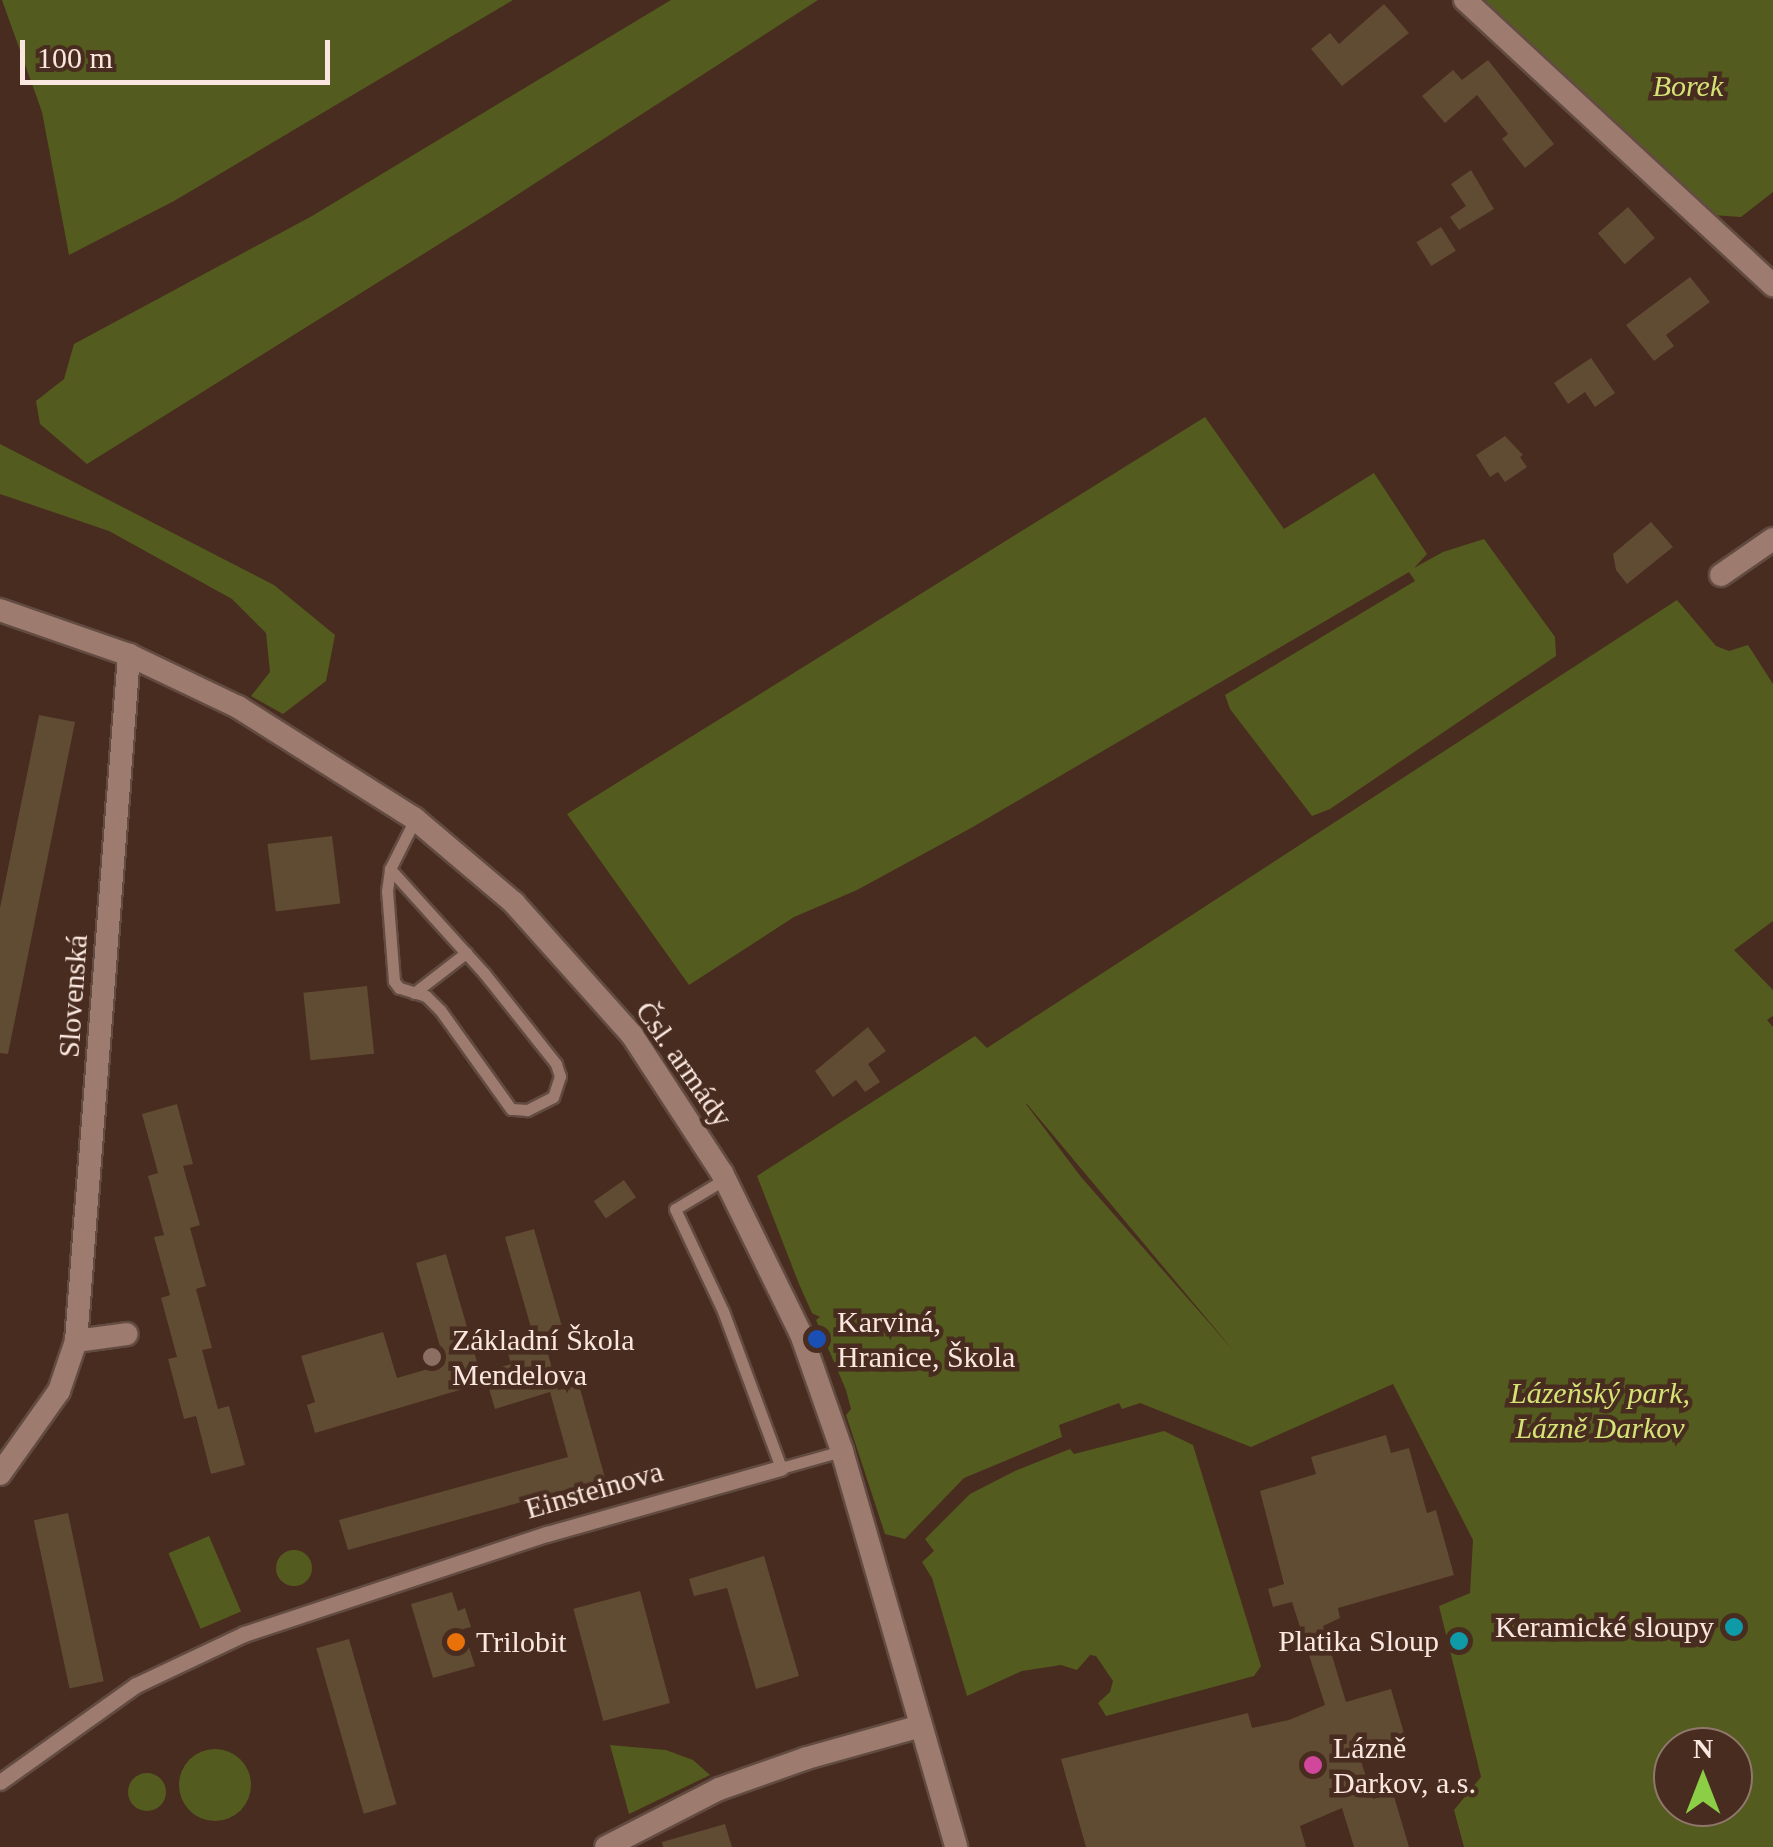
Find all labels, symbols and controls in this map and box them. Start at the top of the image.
scale bar [25,20,335,82]
text: 100 m [37,41,113,74]
park label: Borek [1653,68,1723,104]
street label: Slovenská [51,933,95,1059]
street label: Čsl. armády [628,994,740,1134]
place label: Karviná, Hranice, Škola [837,1304,1015,1374]
place label: Základní Škola Mendelova [452,1322,634,1392]
marker: Karviná, Hranice, Škola [806,1328,828,1350]
marker: Základní Škola Mendelova [421,1346,443,1368]
park label: Lázeňský park, Lázně Darkov [1510,1375,1690,1446]
street label: Einsteinova [521,1453,667,1527]
place label: Keramické sloupy [1495,1609,1714,1645]
marker: Keramické sloupy [1723,1616,1745,1638]
place label: Platika Sloup [1278,1623,1439,1659]
place label: Trilobit [476,1624,567,1660]
marker: Platika Sloup [1448,1630,1470,1652]
marker: Trilobit [445,1631,467,1653]
north arrow [1653,1727,1753,1827]
place label: Lázně Darkov, a.s. [1333,1730,1476,1800]
text: N [1693,1733,1713,1764]
marker: Lázně Darkov, a.s. [1302,1754,1324,1776]

